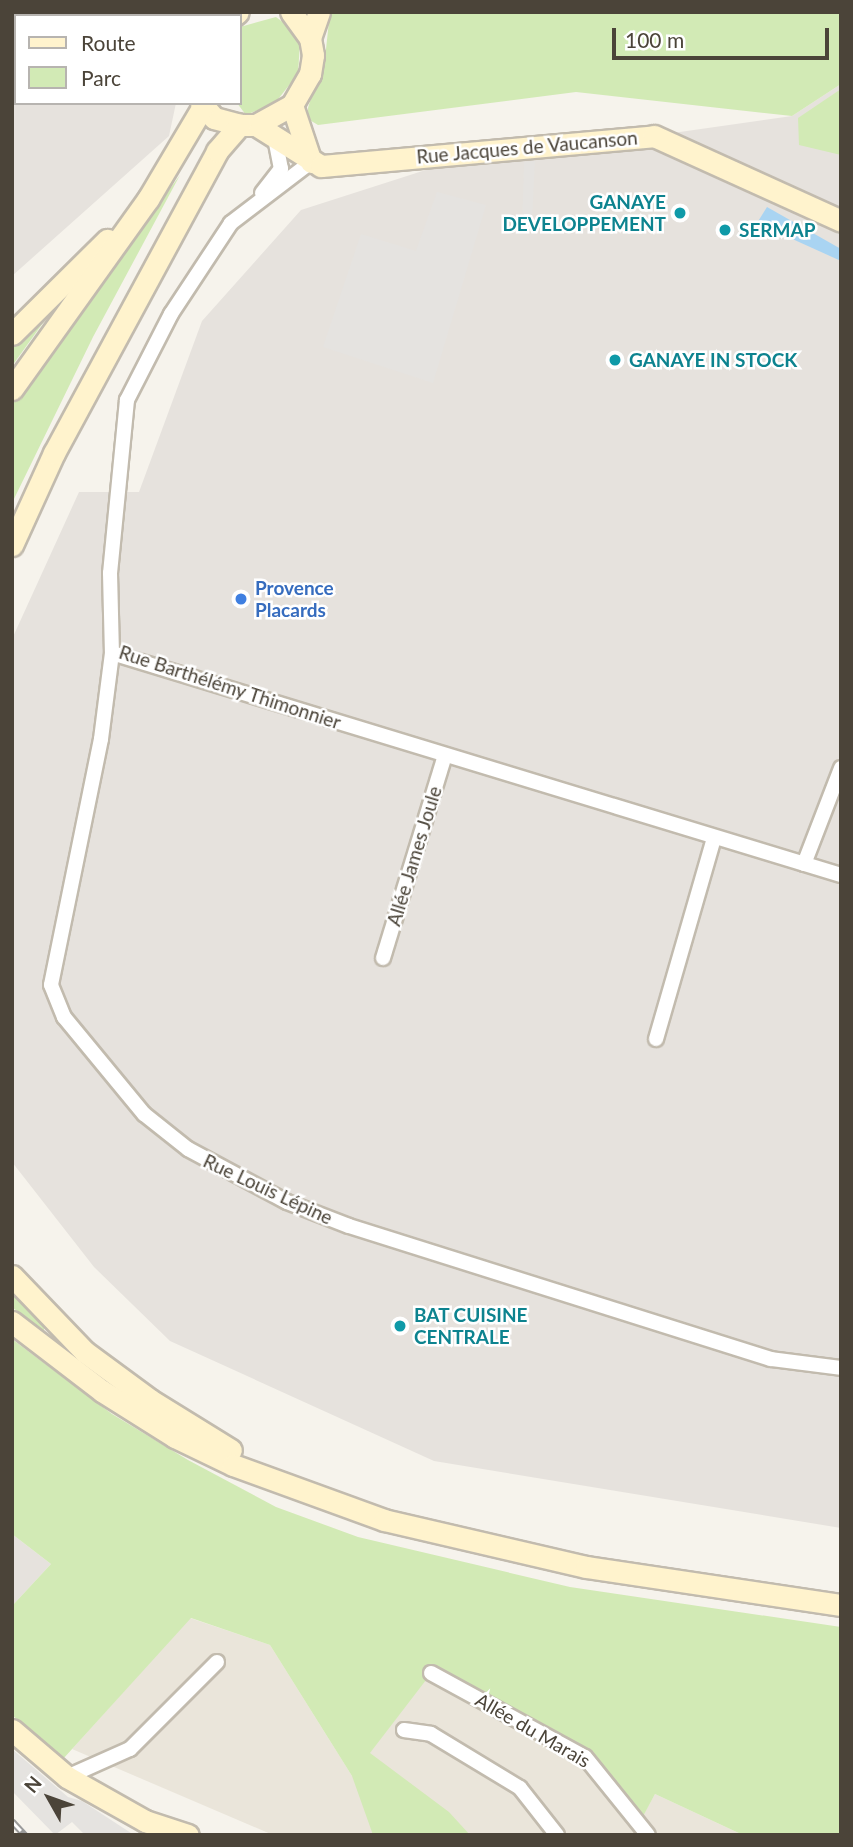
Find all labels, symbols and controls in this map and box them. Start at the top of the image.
legend [14,14,242,105]
scale bar [615,14,832,58]
text: 100 m [625,27,684,52]
text: Route [81,30,136,55]
text: Parc [81,65,121,90]
street label: Rue Jacques de Vaucanson [415,126,639,168]
place label: GANAYE DEVELOPPEMENT [502,191,666,235]
marker: GANAYE DEVELOPPEMENT [672,205,688,221]
place label: SERMAP [739,219,815,241]
marker: SERMAP [717,222,733,238]
place label: GANAYE IN STOCK [629,349,797,371]
marker: GANAYE IN STOCK [607,352,623,368]
place label: Provence Placards [255,577,334,621]
marker: Provence Placards [233,591,249,607]
street label: Rue Barthélémy Thimonnier [116,640,344,734]
street label: Allée James Joule [382,783,446,929]
street label: Rue Louis Lépine [200,1149,336,1229]
place label: BAT CUISINE CENTRALE [414,1304,528,1348]
marker: BAT CUISINE CENTRALE [392,1318,408,1334]
street label: Allée du Marais [472,1688,594,1772]
north arrow [14,1763,84,1833]
text: N [19,1771,46,1797]

